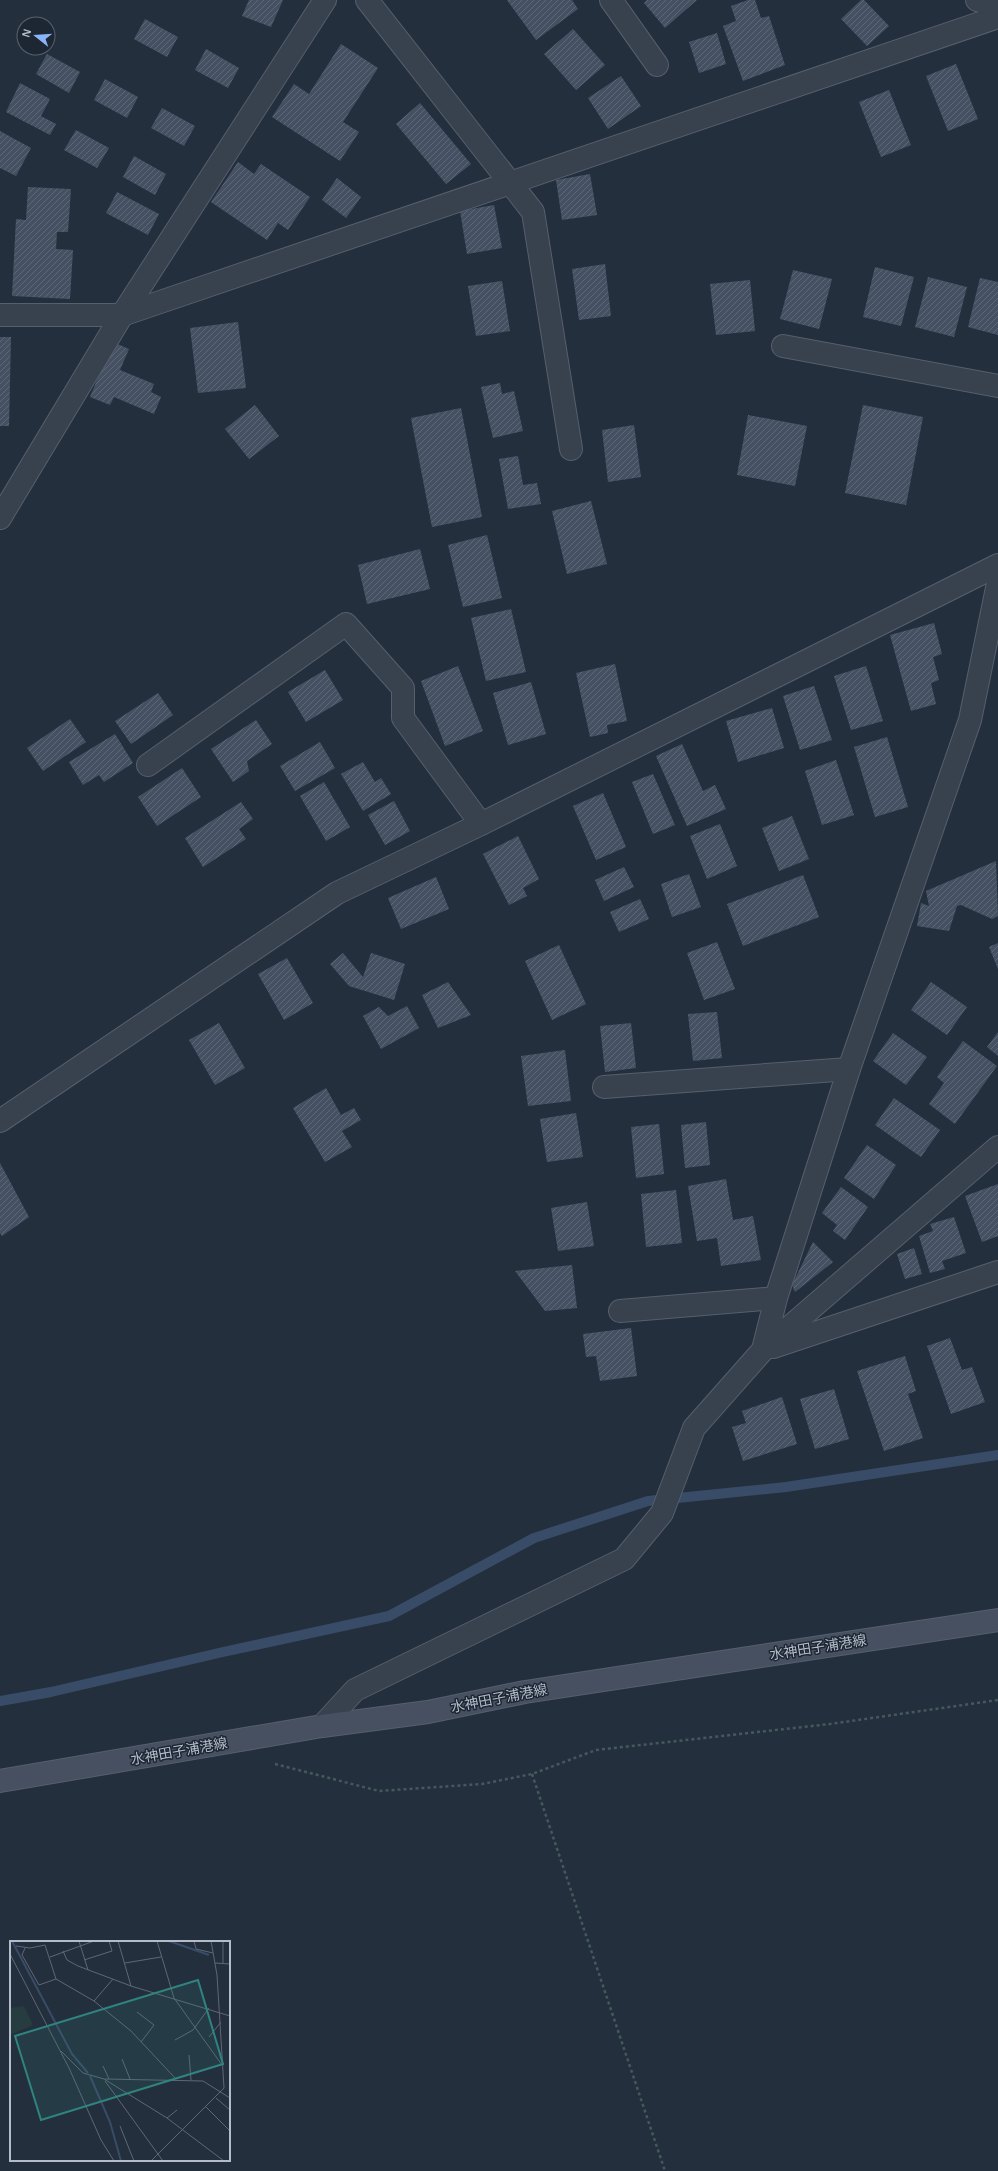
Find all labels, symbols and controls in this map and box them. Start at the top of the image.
north arrow [16,16,56,56]
text: N [20,27,33,39]
street label: 水神田子浦港線 [768,1631,868,1663]
street label: 水神田子浦港線 [449,1681,549,1715]
street label: 水神田子浦港線 [129,1735,229,1767]
inset map [10,1941,230,2161]

